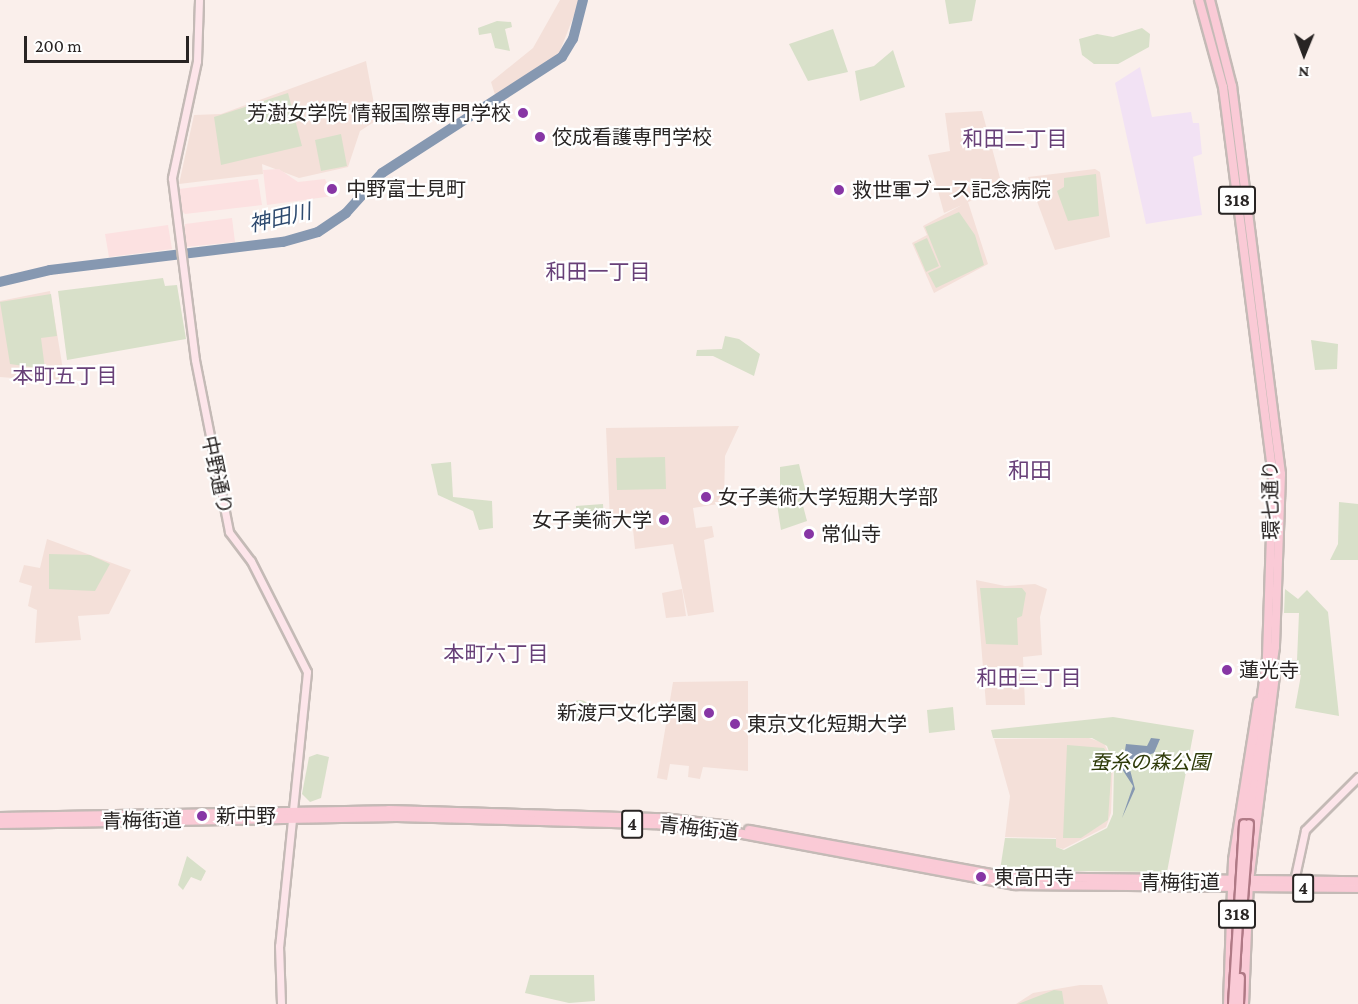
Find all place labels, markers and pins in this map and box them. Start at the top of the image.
place label: 芳澍女学院 情報国際専門学校 [247,101,511,125]
marker: 芳澍女学院 情報国際専門学校 [516,106,530,120]
place label: 佼成看護専門学校 [552,125,712,149]
marker: 佼成看護専門学校 [533,130,547,144]
place label: 中野富士見町 [346,177,466,201]
place label: 救世軍ブース記念病院 [852,178,1052,202]
marker: 中野富士見町 [323,180,341,198]
marker: 救世軍ブース記念病院 [830,181,848,199]
place label: 女子美術大学短期大学部 [718,485,938,509]
marker: 女子美術大学短期大学部 [699,490,713,504]
place label: 女子美術大学 [532,508,652,532]
marker: 女子美術大学 [657,513,671,527]
place label: 常仙寺 [821,522,881,546]
marker: 常仙寺 [802,527,816,541]
place label: 蓮光寺 [1239,658,1299,682]
marker: 蓮光寺 [1220,663,1234,677]
place label: 新渡戸文化学園 [557,701,697,725]
marker: 新渡戸文化学園 [702,706,716,720]
place label: 東京文化短期大学 [747,712,907,736]
marker: 東京文化短期大学 [728,717,742,731]
place label: 新中野 [216,804,276,828]
marker: 新中野 [193,807,211,825]
place label: 東高円寺 [994,865,1074,889]
marker: 東高円寺 [972,868,990,886]

